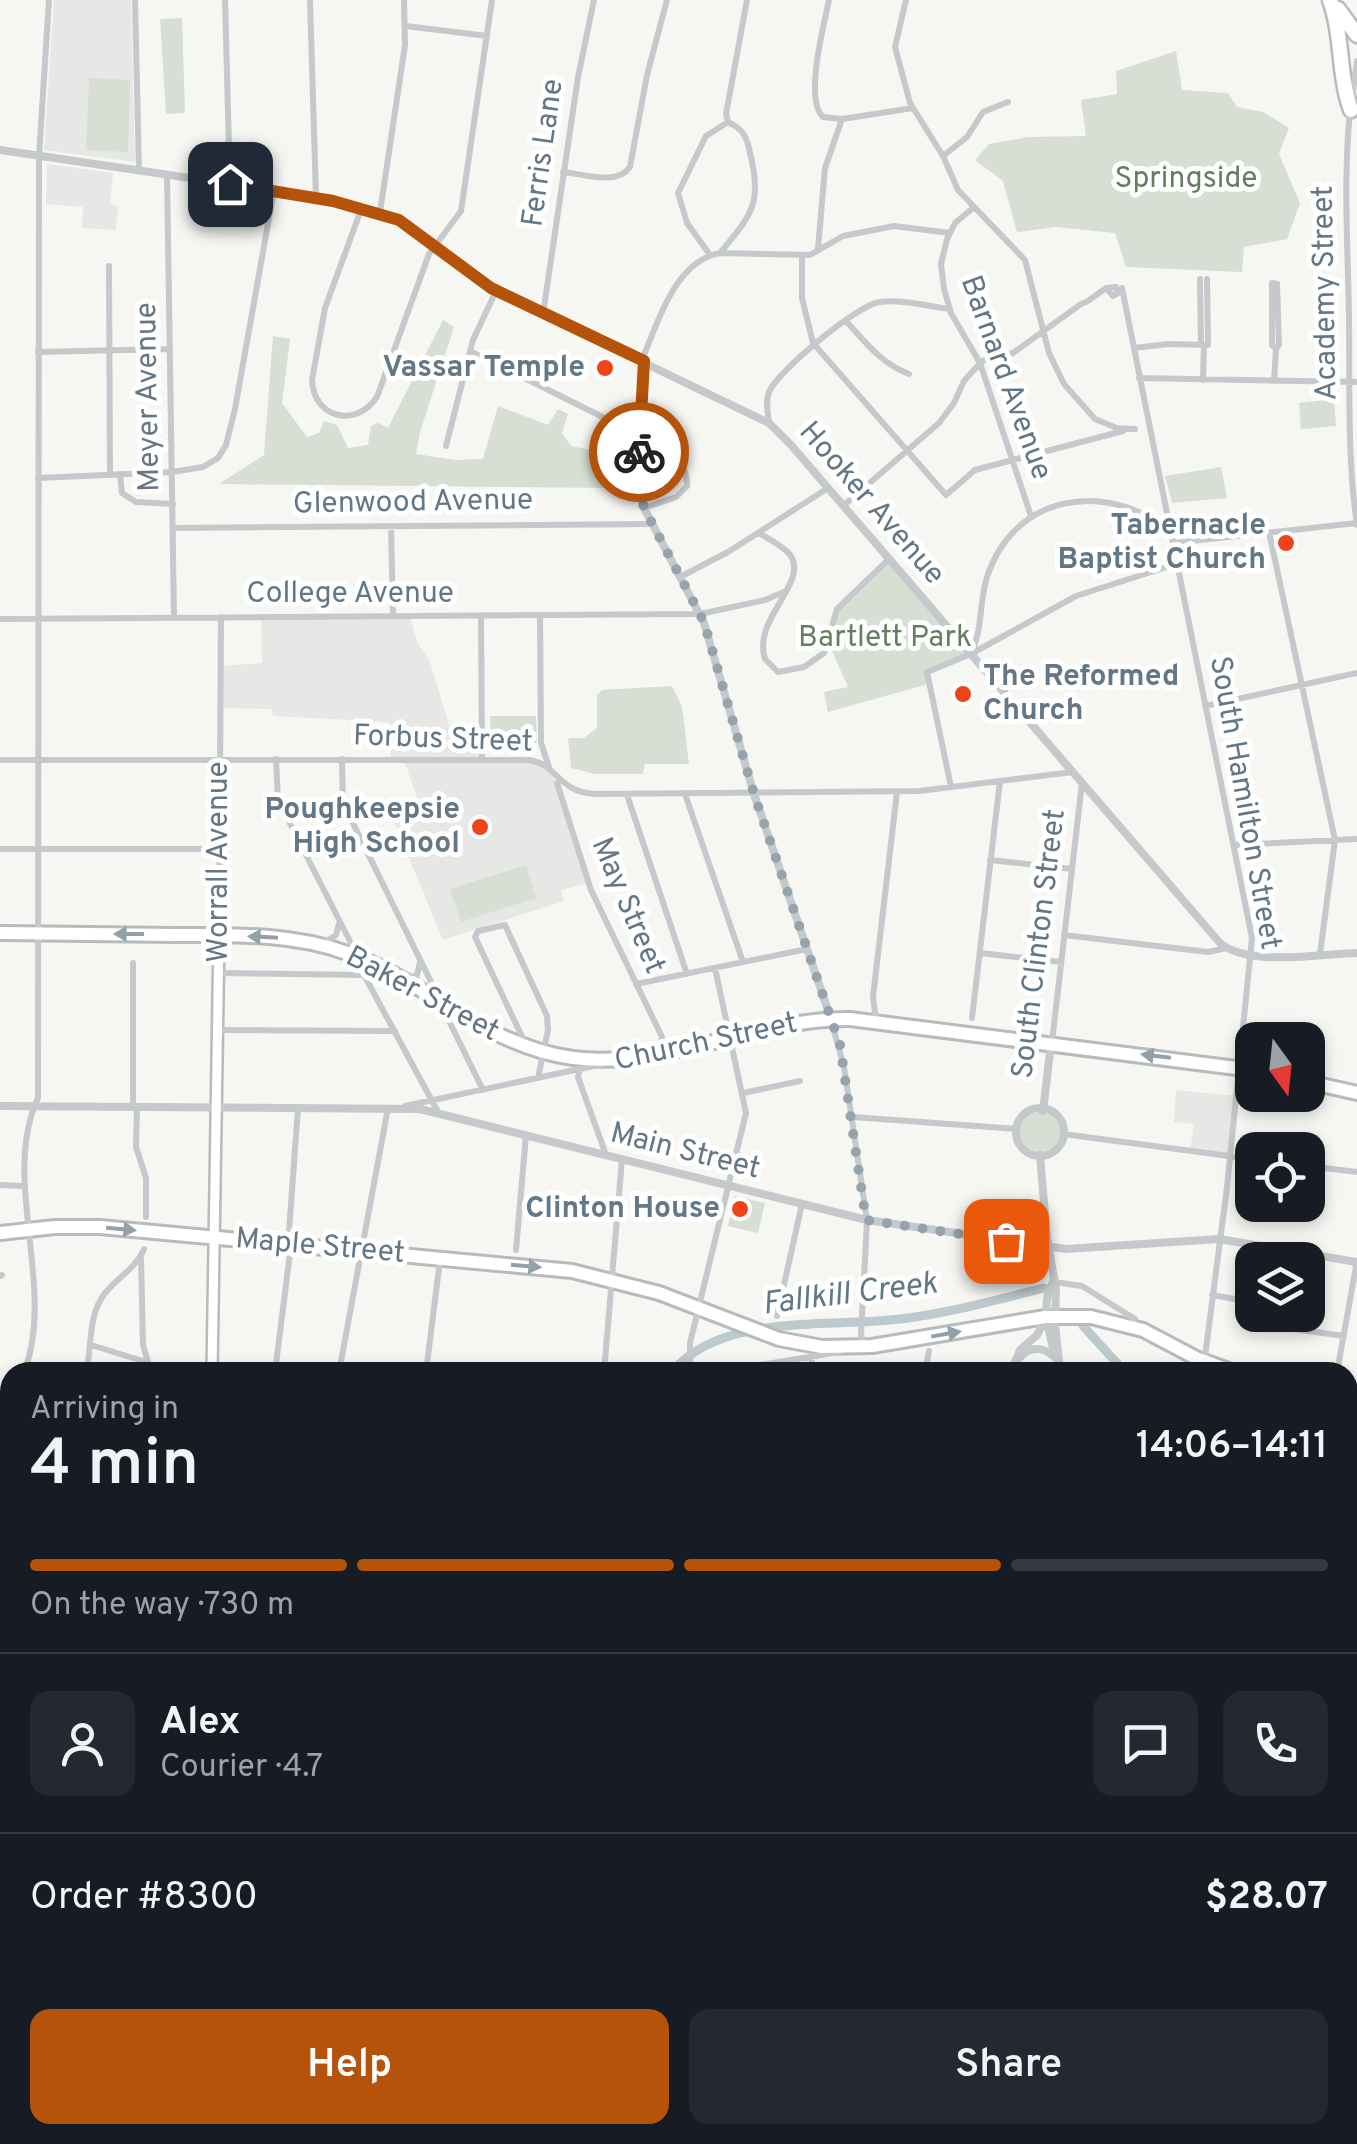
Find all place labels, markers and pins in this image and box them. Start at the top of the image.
pin [188,142,273,227]
place label: Vassar Temple [382,350,585,387]
marker: Vassar Temple [594,357,616,379]
place label: Tabernacle Baptist Church [1057,508,1266,579]
marker: Tabernacle Baptist Church [1275,532,1297,554]
place label: The Reformed Church [983,659,1179,730]
marker: The Reformed Church [952,683,974,705]
place label: Poughkeepsie High School [265,792,460,863]
marker: Poughkeepsie High School [469,816,491,838]
place label: Clinton House [525,1191,720,1228]
marker: Clinton House [729,1198,751,1220]
pin [964,1199,1049,1284]

